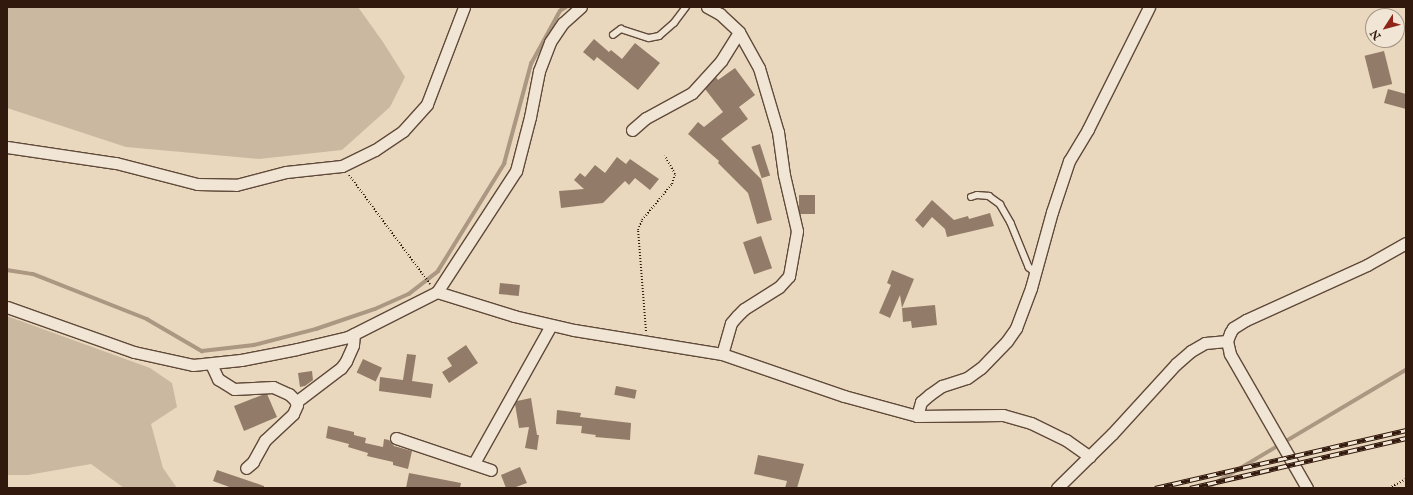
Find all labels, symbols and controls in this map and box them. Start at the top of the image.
north arrow [1365,8,1405,48]
text: N [1368,26,1385,42]

